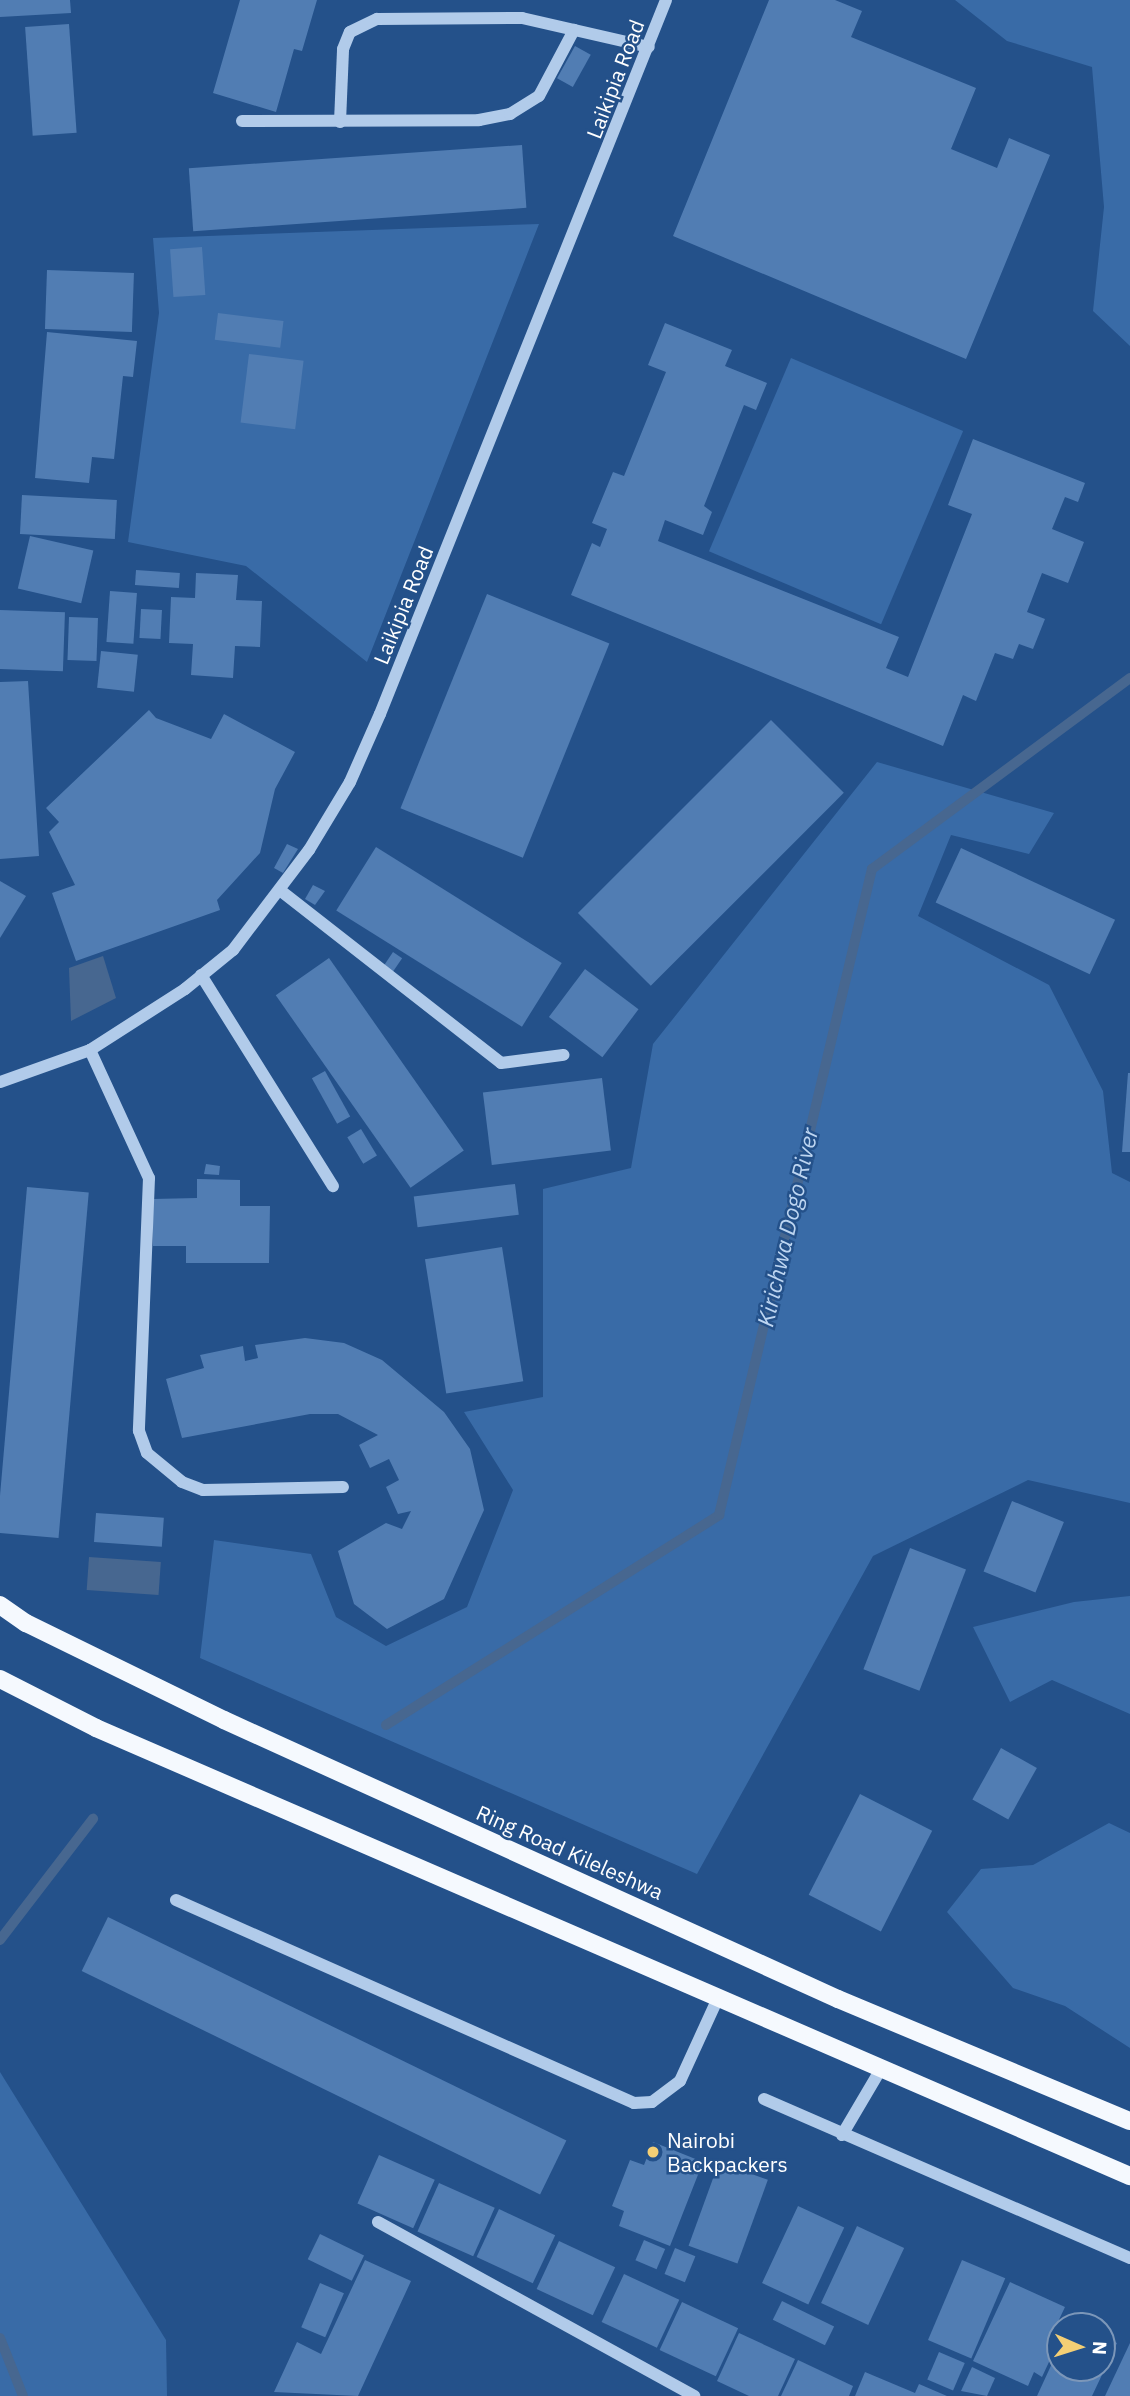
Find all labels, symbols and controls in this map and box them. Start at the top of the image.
street label: Laikipia Road [581,16,649,142]
street label: Laikipia Road [368,542,438,668]
water label: Kirichwa Dogo River [751,1125,823,1329]
street label: Ring Road Kileleshwa [473,1799,667,1905]
place label: Nairobi Backpackers [667,2127,788,2177]
marker: Nairobi Backpackers [645,2144,661,2160]
north arrow [1046,2312,1116,2382]
text: N [1088,2340,1112,2355]

